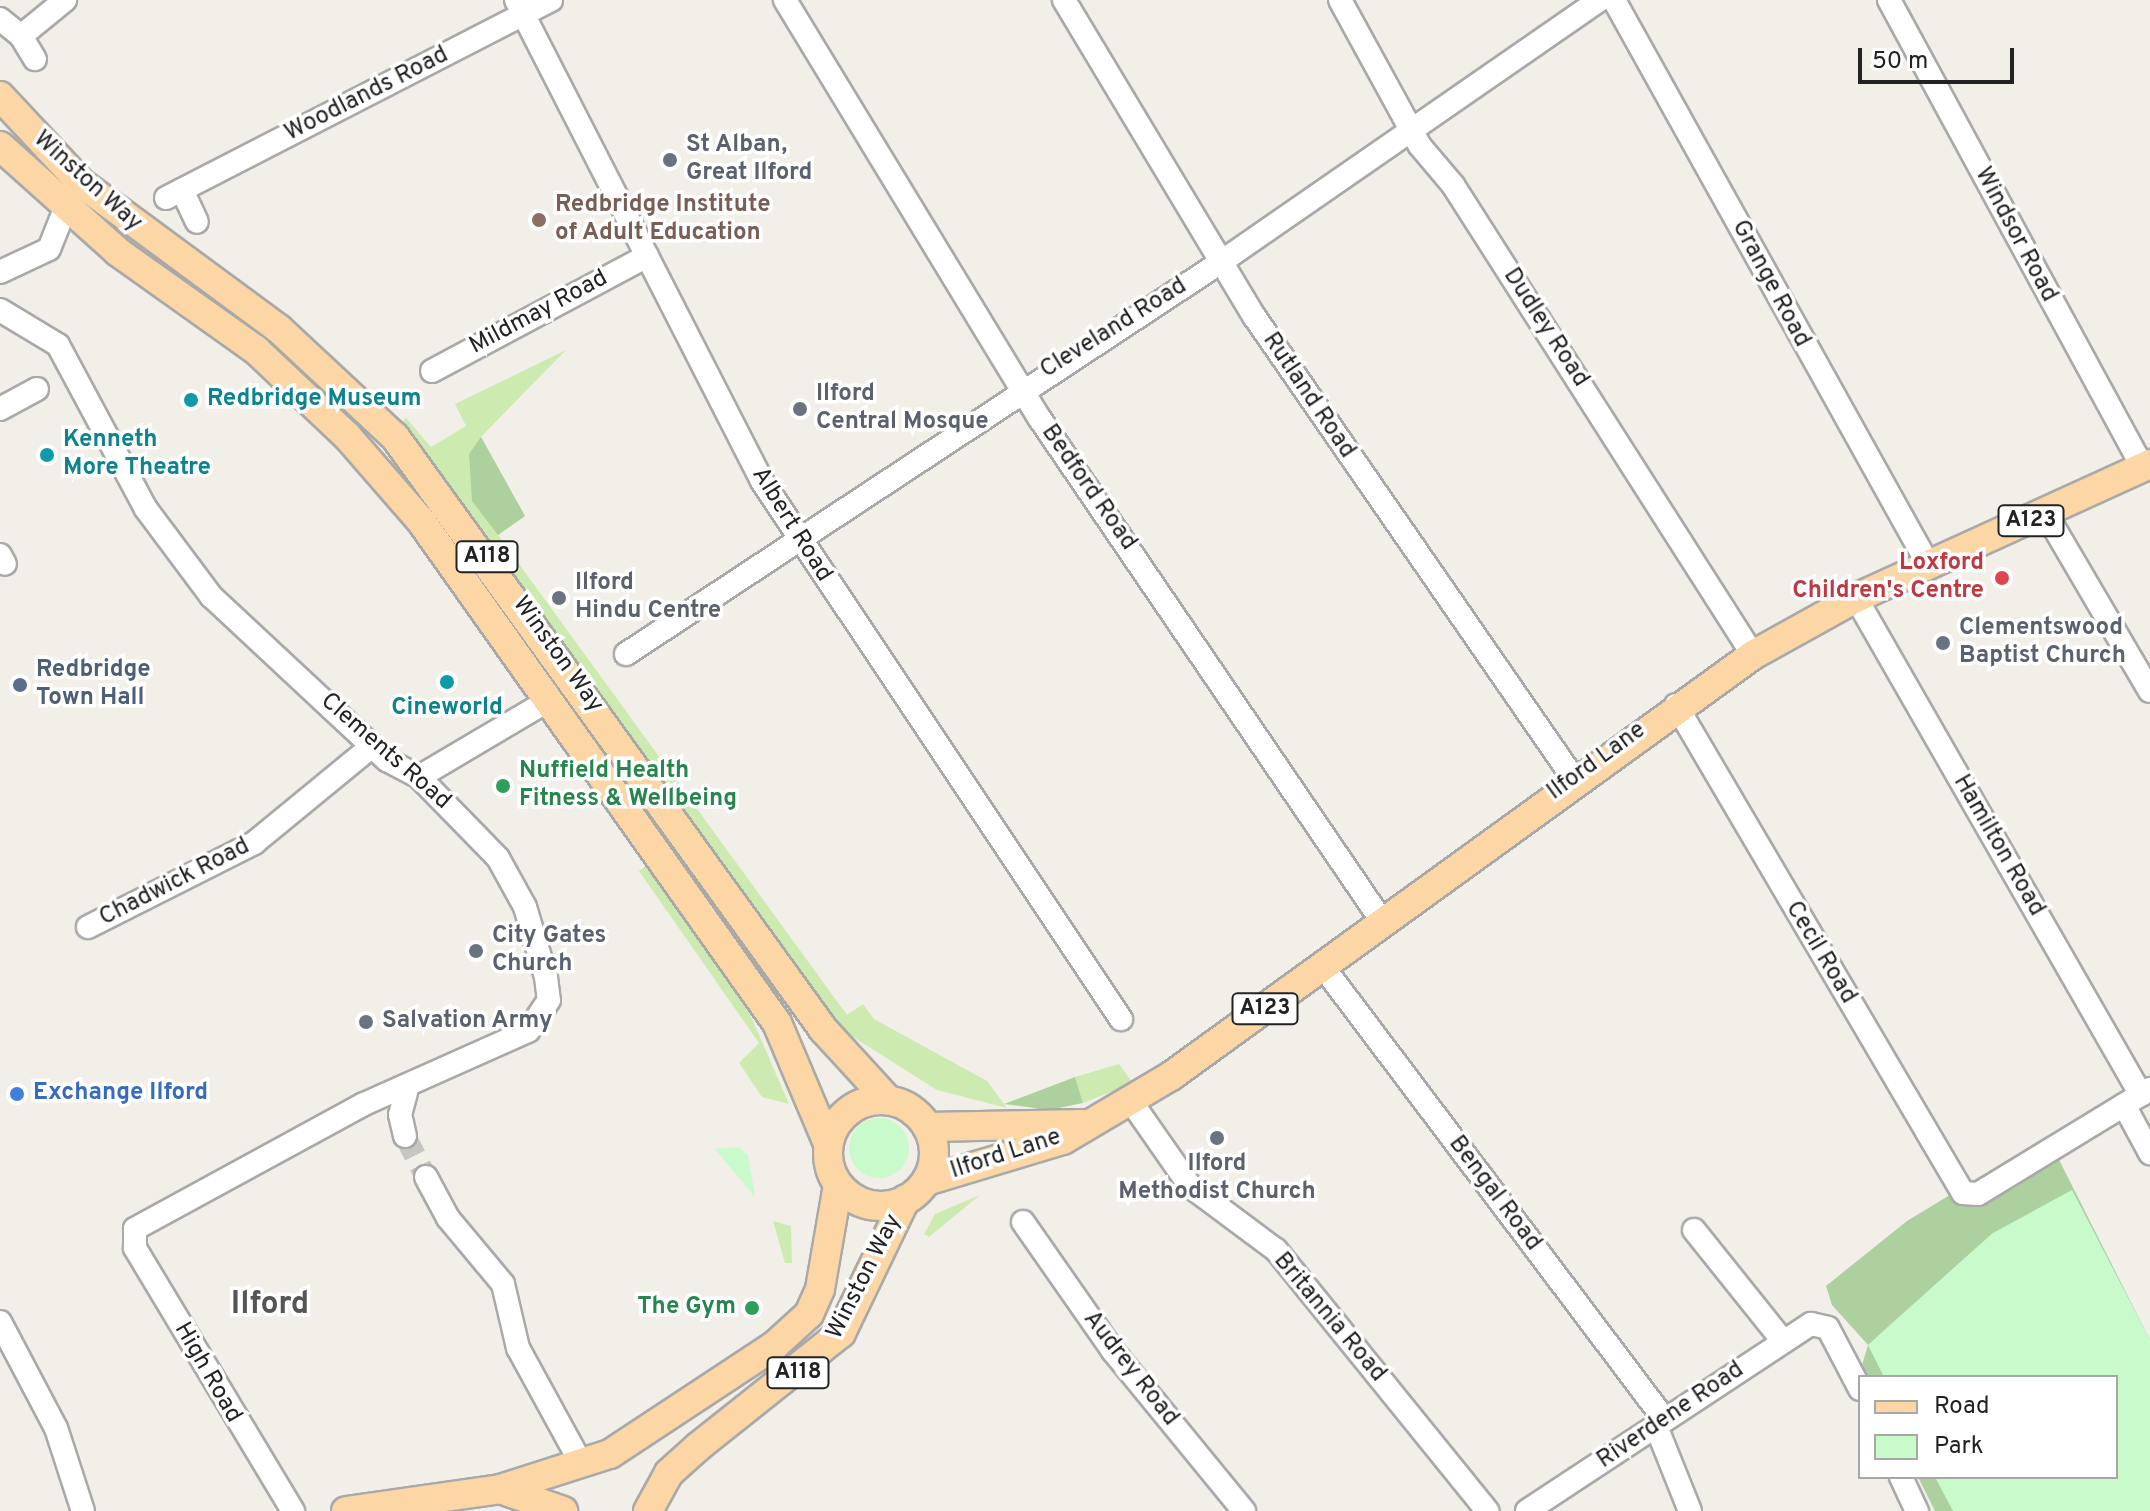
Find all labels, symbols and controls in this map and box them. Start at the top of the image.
scale bar [1862,32,2018,82]
street label: Woodlands Road [280,41,454,149]
text: 50 m [1872,47,1928,77]
street label: Winston Way [27,126,147,238]
place label: St Alban, Great Ilford [686,132,812,188]
marker: St Alban, Great Ilford [661,151,679,169]
street label: Windsor Road [1967,163,2063,307]
place label: Redbridge Institute of Adult Education [555,192,771,248]
marker: Redbridge Institute of Adult Education [530,211,548,229]
street label: Grange Road [1724,216,1816,352]
street label: Dudley Road [1496,263,1594,393]
street label: Mildmay Road [465,265,613,361]
street label: Cleveland Road [1036,273,1192,385]
street label: Rutland Road [1255,328,1361,464]
place label: Ilford Central Mosque [816,381,989,437]
place label: Redbridge Museum [207,386,421,414]
marker: Redbridge Museum [182,391,200,409]
marker: Ilford Central Mosque [791,400,809,418]
street label: Bedford Road [1034,420,1142,556]
place label: Kenneth More Theatre [63,427,211,483]
marker: Kenneth More Theatre [38,446,56,464]
street label: Albert Road [744,462,838,588]
road number: A123 [1997,503,2065,539]
road number: A118 [455,539,519,575]
place label: Loxford Children's Centre [1792,550,1984,606]
marker: Loxford Children's Centre [1991,567,2013,589]
place label: Ilford Hindu Centre [575,570,721,626]
marker: Ilford Hindu Centre [550,589,568,607]
street label: Winston Way [505,591,609,719]
place label: Clementswood Baptist Church [1959,615,2126,671]
marker: Clementswood Baptist Church [1934,634,1952,652]
place label: Redbridge Town Hall [36,657,151,713]
marker: Cineworld [438,673,456,691]
marker: Redbridge Town Hall [11,676,29,694]
street label: Clements Road [314,688,456,816]
place label: Cineworld [391,695,503,723]
street label: Ilford Lane [1542,717,1652,807]
place label: Nuffield Health Fitness & Wellbeing [519,758,737,814]
street label: Hamilton Road [1946,770,2050,922]
marker: Nuffield Health Fitness & Wellbeing [494,777,512,795]
street label: Chadwick Road [95,833,255,933]
street label: Cecil Road [1778,896,1862,1010]
place label: City Gates Church [492,923,606,979]
marker: City Gates Church [467,942,485,960]
road number: A123 [1231,991,1299,1027]
place label: Salvation Army [382,1008,554,1036]
marker: Salvation Army [357,1013,375,1031]
place label: Exchange Ilford [33,1080,208,1108]
marker: Exchange Ilford [8,1085,26,1103]
street label: Ilford Lane [947,1124,1065,1186]
marker: Ilford Methodist Church [1208,1129,1226,1147]
street label: Bengal Road [1441,1131,1547,1257]
place label: Ilford Methodist Church [1118,1151,1316,1207]
street label: Winston Way [821,1209,909,1345]
street label: Britannia Road [1267,1247,1391,1389]
district label: Ilford [231,1286,309,1324]
place label: The Gym [637,1294,736,1322]
marker: The Gym [743,1299,761,1317]
street label: Audrey Road [1076,1306,1184,1432]
street label: High Road [167,1318,247,1428]
road number: A118 [766,1355,830,1391]
street label: Riverdene Road [1592,1356,1750,1476]
legend [1858,1375,2118,1479]
text: Road [1934,1392,1990,1422]
text: Park [1934,1432,1984,1462]

